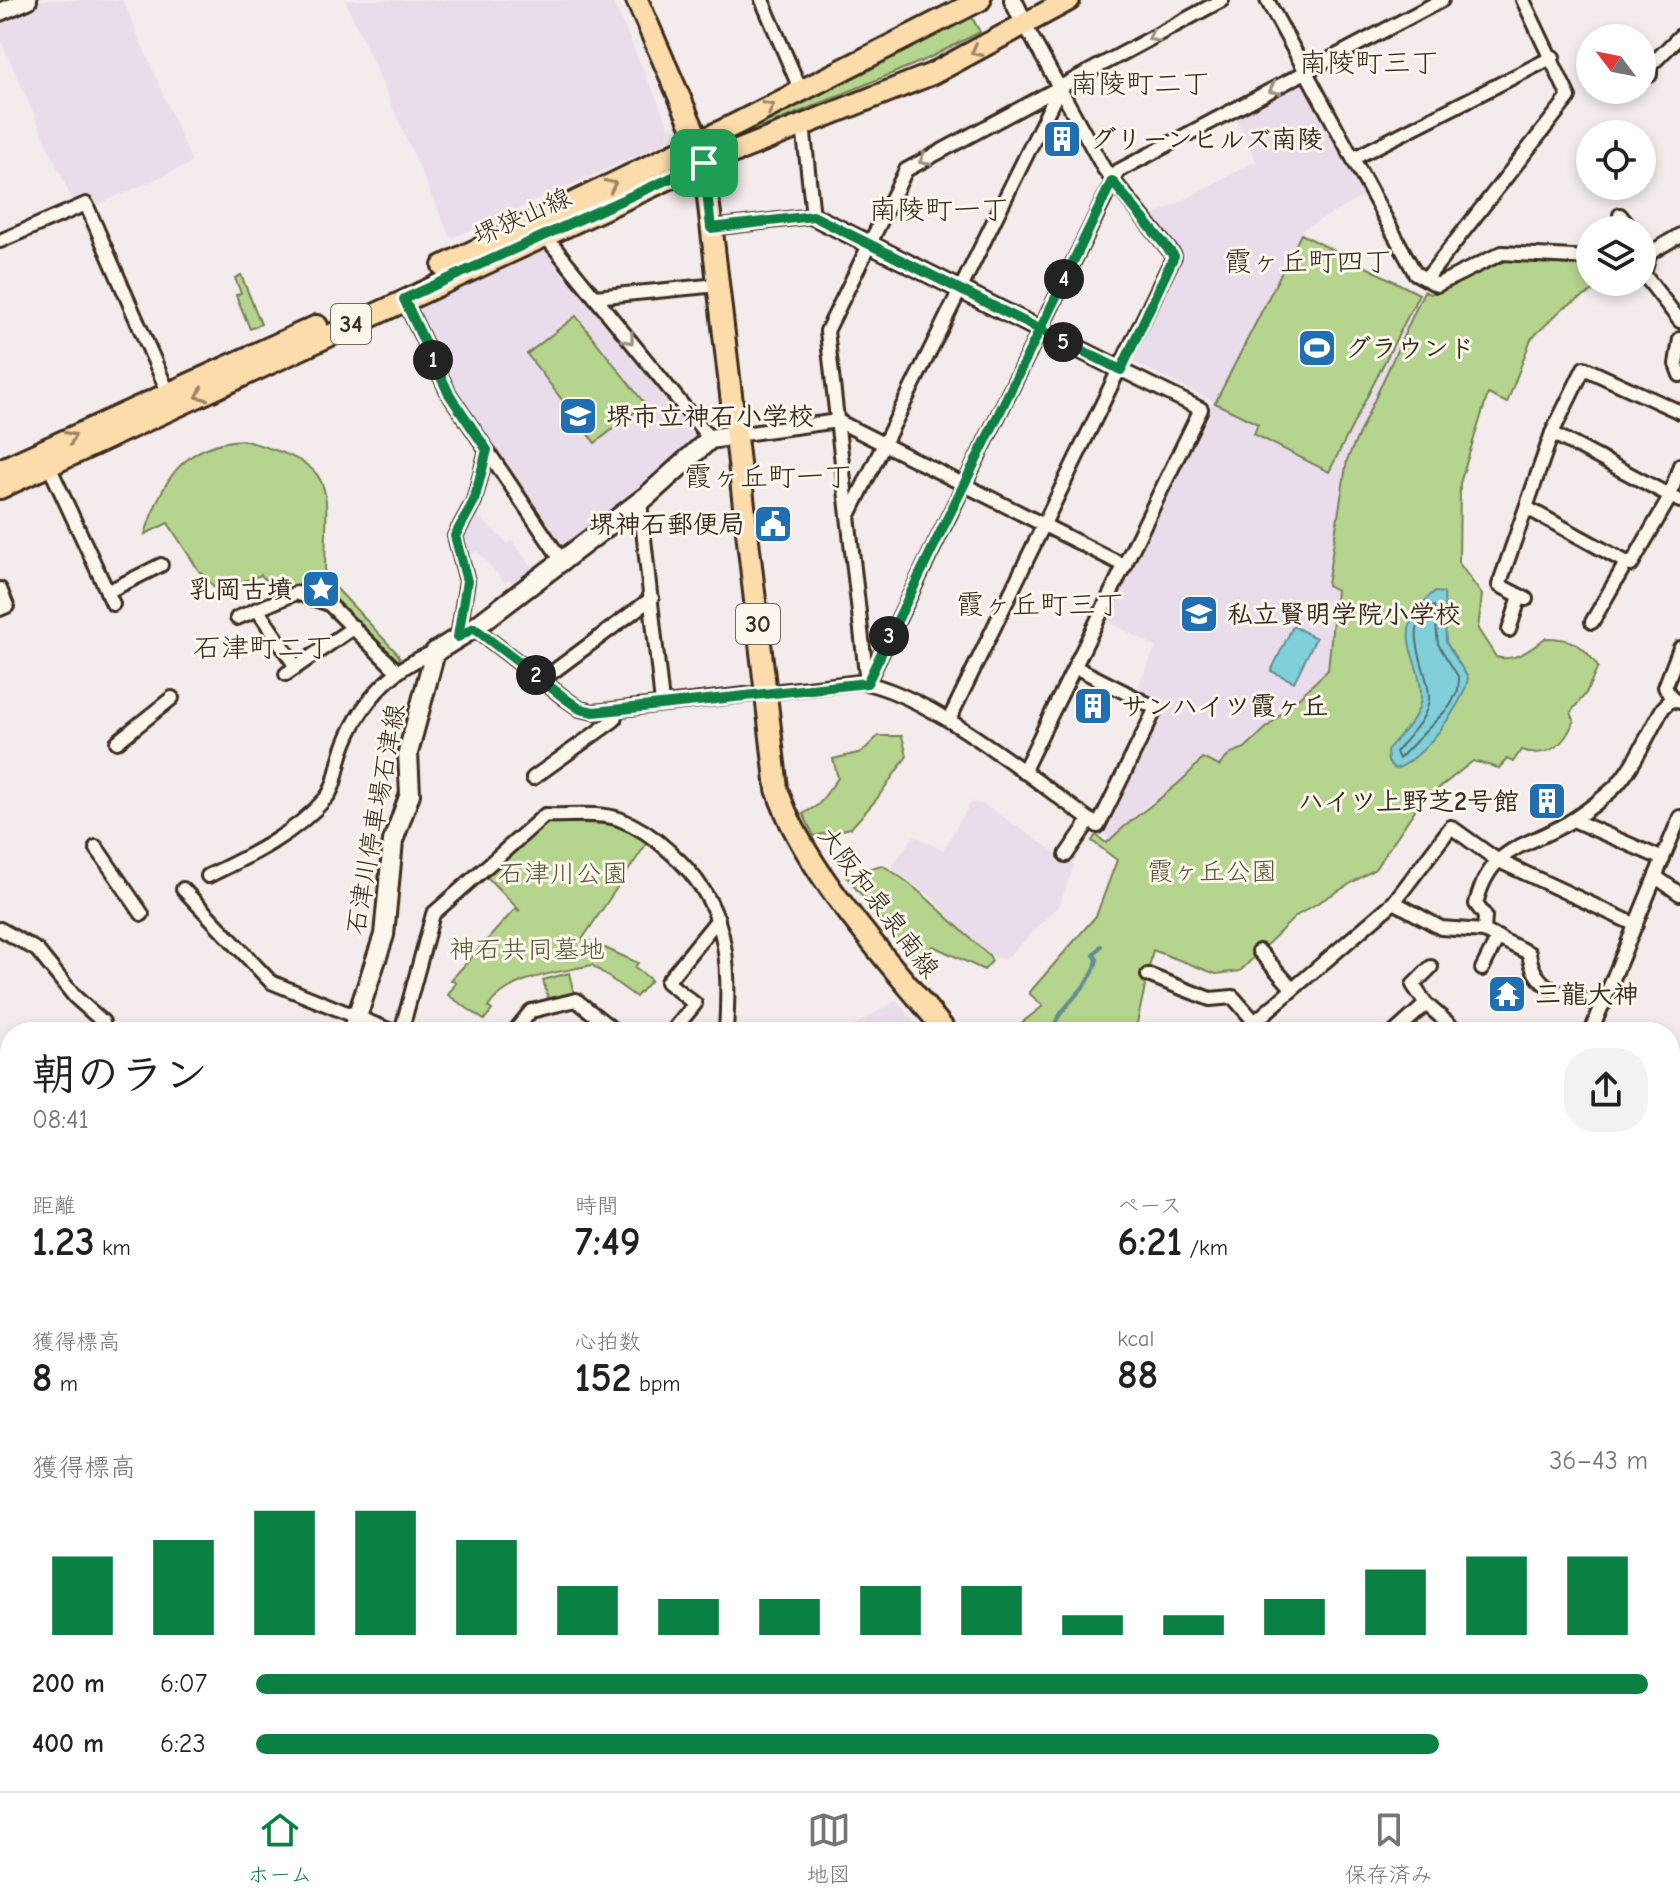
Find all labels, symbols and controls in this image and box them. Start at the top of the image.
north arrow [1576,24,1656,104]
map controls [1576,24,1656,296]
one-way arrow [1148,27,1162,43]
one-way arrow [970,41,985,56]
district label: 南陵町三丁 [1299,47,1439,79]
district label: 南陵町二丁 [1070,68,1210,100]
one-way arrow [1268,80,1282,95]
one-way arrow [760,102,775,117]
building icon: グリーンヒルズ南陵 [1041,118,1083,160]
button: locate [1576,120,1656,200]
place label: グリーンヒルズ南陵 [1090,125,1323,155]
pin [670,129,738,197]
icon: arrive [682,141,726,185]
one-way arrow [918,151,933,166]
one-way arrow [602,179,617,195]
street label: 堺狭山線 [469,182,576,252]
district label: 南陵町一丁 [869,194,1009,226]
button: layers [1576,216,1656,296]
district label: 霞ヶ丘町四丁 [1224,246,1392,278]
pin: 4 [1044,259,1084,299]
text: 4 [1059,266,1069,292]
road number: 34 [331,304,371,344]
pin: 5 [1043,322,1083,362]
sports icon: グラウンド [1296,327,1338,369]
one-way arrow [619,329,634,344]
text: 5 [1057,329,1069,355]
place label: グラウンド [1345,334,1475,364]
pin: 1 [413,340,453,380]
text: 1 [429,347,437,373]
one-way arrow [195,385,209,401]
school or university icon: 堺市立神石小学校 [557,395,599,437]
place label: 堺市立神石小学校 [606,402,814,432]
one-way arrow [62,431,77,447]
district label: 霞ヶ丘町一丁 [684,461,852,493]
public building icon: 堺神石郵便局 [752,503,794,545]
place label: 堺神石郵便局 [589,510,745,540]
place icon: 乳岡古墳 [300,568,342,610]
place label: 乳岡古墳 [189,575,293,605]
district label: 霞ヶ丘町三丁 [956,589,1124,621]
school or university icon: 私立賢明学院小学校 [1178,593,1220,635]
place label: 私立賢明学院小学校 [1227,600,1461,630]
road number: 30 [736,604,780,644]
pin: 3 [869,616,909,656]
text: 3 [884,623,894,649]
district label: 石津町二丁 [193,632,333,664]
pin: 2 [516,655,556,695]
text: 2 [531,662,541,688]
building icon: サンハイツ霞ヶ丘 [1072,685,1114,727]
place label: サンハイツ霞ヶ丘 [1121,692,1328,722]
street label: 石津川停車場石津線 [341,701,411,937]
building icon: ハイツ上野芝2号館 [1526,780,1568,822]
place label: ハイツ上野芝2号館 [1298,787,1519,817]
street label: 大阪和泉泉南線 [811,821,945,984]
park label: 霞ヶ丘公園 [1147,857,1277,887]
park label: 石津川公園 [498,859,628,889]
park label: 神石共同墓地 [449,935,605,965]
temple icon: 三龍大神 [1486,973,1528,1015]
place label: 三龍大神 [1535,980,1639,1010]
button: share [1564,1048,1648,1132]
text: 朝のラン [32,1049,208,1100]
text: 08:41 [32,1105,89,1135]
text: 距離 [32,1193,76,1219]
text: 時間 [575,1193,619,1219]
text: ペース [1117,1193,1182,1219]
text: 1.23 [32,1219,95,1265]
text: 7:49 [575,1219,641,1265]
text: 6:21 [1117,1219,1182,1265]
text: km [95,1235,131,1261]
text: /km [1182,1235,1228,1261]
text: kcal [1117,1326,1154,1352]
text: 獲得標高 [32,1329,120,1355]
text: 心拍数 [575,1329,641,1355]
text: 88 [1117,1352,1158,1398]
text: 8 [32,1355,52,1401]
text: 152 [575,1355,632,1401]
text: m [52,1371,78,1397]
text: bpm [632,1371,681,1397]
text: 36–43 m [1549,1446,1648,1476]
text: 獲得標高 [32,1453,136,1483]
text: 200 m [32,1669,105,1699]
text: 6:07 [160,1669,207,1699]
text: 400 m [32,1729,104,1759]
text: 6:23 [160,1729,206,1759]
tab: ホーム [247,1808,312,1888]
tab: 地図 [807,1808,851,1888]
tab: 保存済み [1345,1808,1433,1888]

